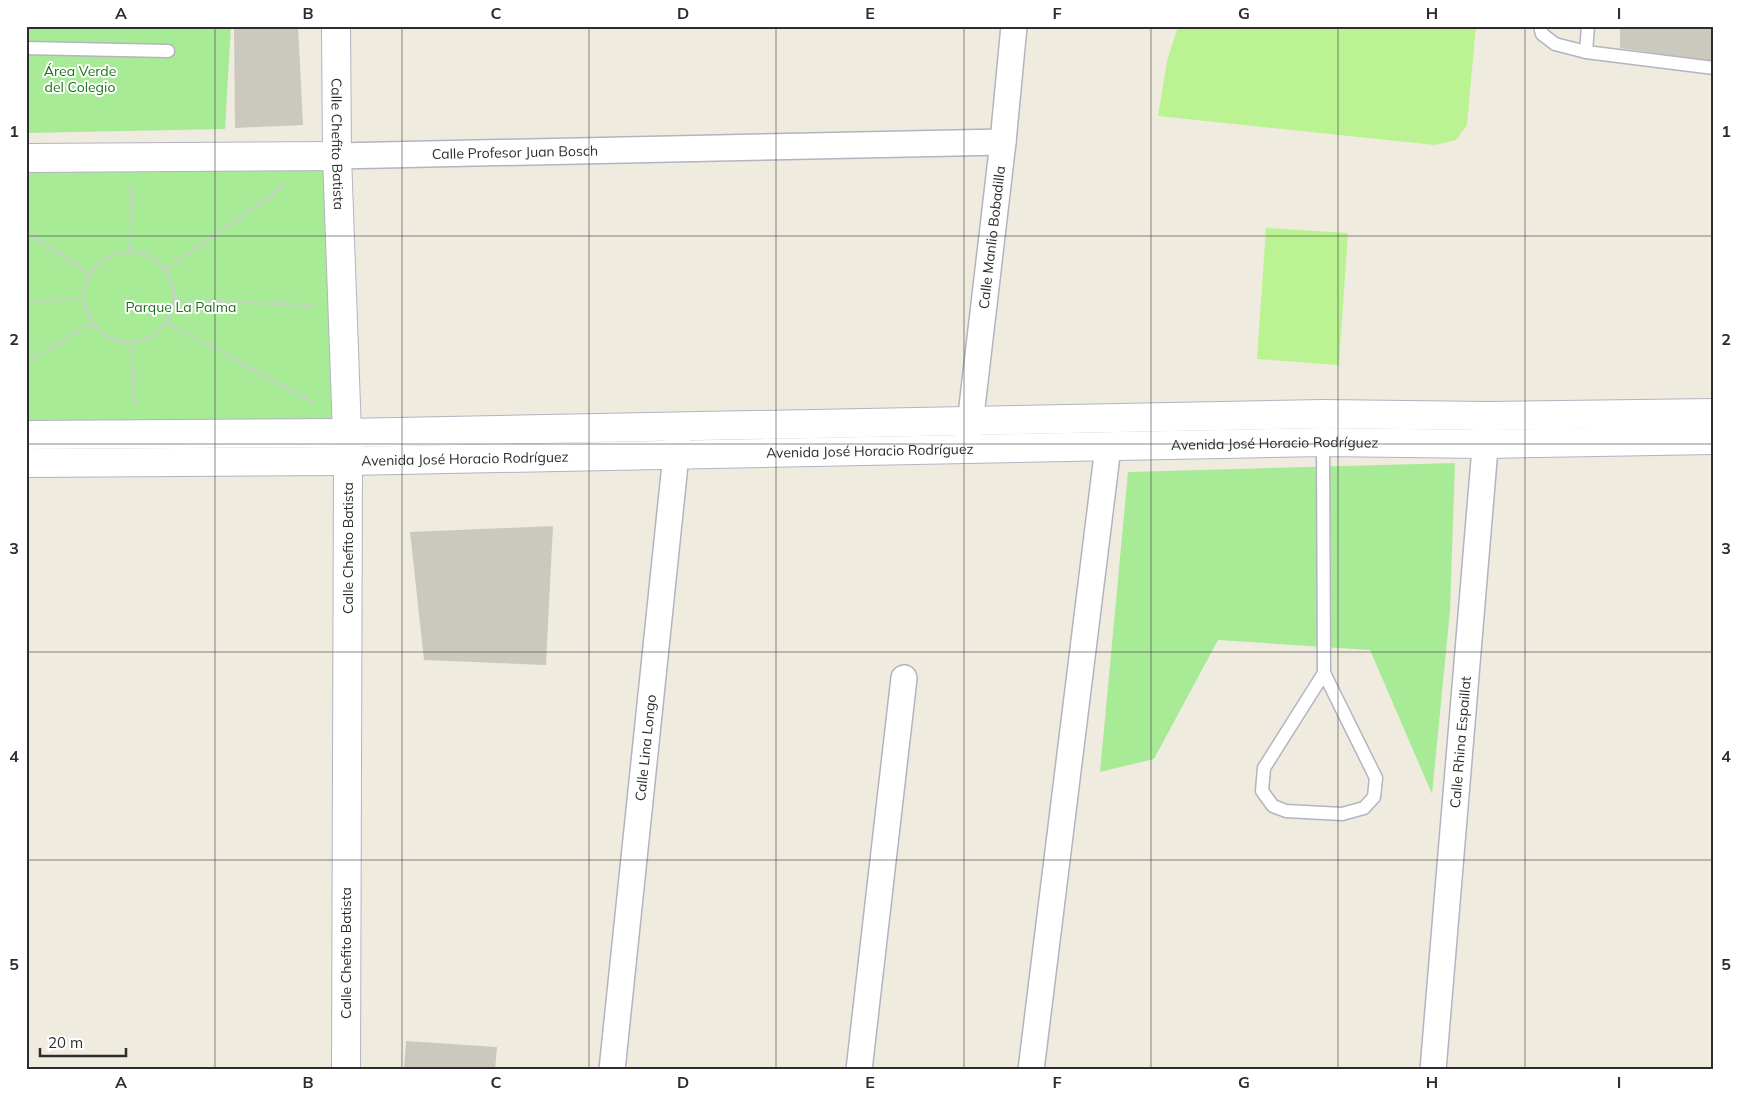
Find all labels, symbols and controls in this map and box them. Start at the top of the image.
text: A [115,3,127,23]
text: B [302,3,314,23]
text: C [491,3,502,23]
text: D [677,3,689,23]
text: E [865,3,875,23]
text: F [1052,3,1062,23]
text: G [1238,3,1250,23]
text: H [1426,3,1438,23]
text: I [1617,3,1621,23]
park label: Área Verde del Colegio [44,62,116,96]
street label: Calle Chefito Batista [327,78,348,210]
text: 1 [9,121,19,141]
text: 1 [1721,121,1731,141]
street label: Calle Profesor Juan Bosch [432,142,598,163]
street label: Calle Manlio Bobadilla [975,165,1009,310]
park label: Parque La Palma [126,298,236,316]
text: 2 [9,329,19,349]
text: 2 [1721,329,1731,349]
street label: Avenida José Horacio Rodríguez [1171,433,1379,454]
street label: Avenida José Horacio Rodríguez [766,440,974,462]
street label: Avenida José Horacio Rodríguez [361,448,569,470]
street label: Calle Chefito Batista [339,482,357,614]
text: 3 [9,538,19,558]
text: 3 [1721,538,1731,558]
street label: Calle Rhina Espaillat [1446,675,1475,809]
street label: Calle Lina Longo [631,693,660,802]
text: 4 [9,746,19,766]
text: 4 [1721,746,1731,766]
street label: Calle Chefito Batista [337,887,355,1019]
text: 5 [9,954,19,974]
text: 5 [1721,954,1731,974]
scale bar [40,1026,126,1058]
text: 20 m [48,1033,83,1052]
text: A [115,1072,127,1092]
text: B [302,1072,314,1092]
text: C [491,1072,502,1092]
text: D [677,1072,689,1092]
text: E [865,1072,875,1092]
text: F [1052,1072,1062,1092]
text: G [1238,1072,1250,1092]
text: H [1426,1072,1438,1092]
text: I [1617,1072,1621,1092]

